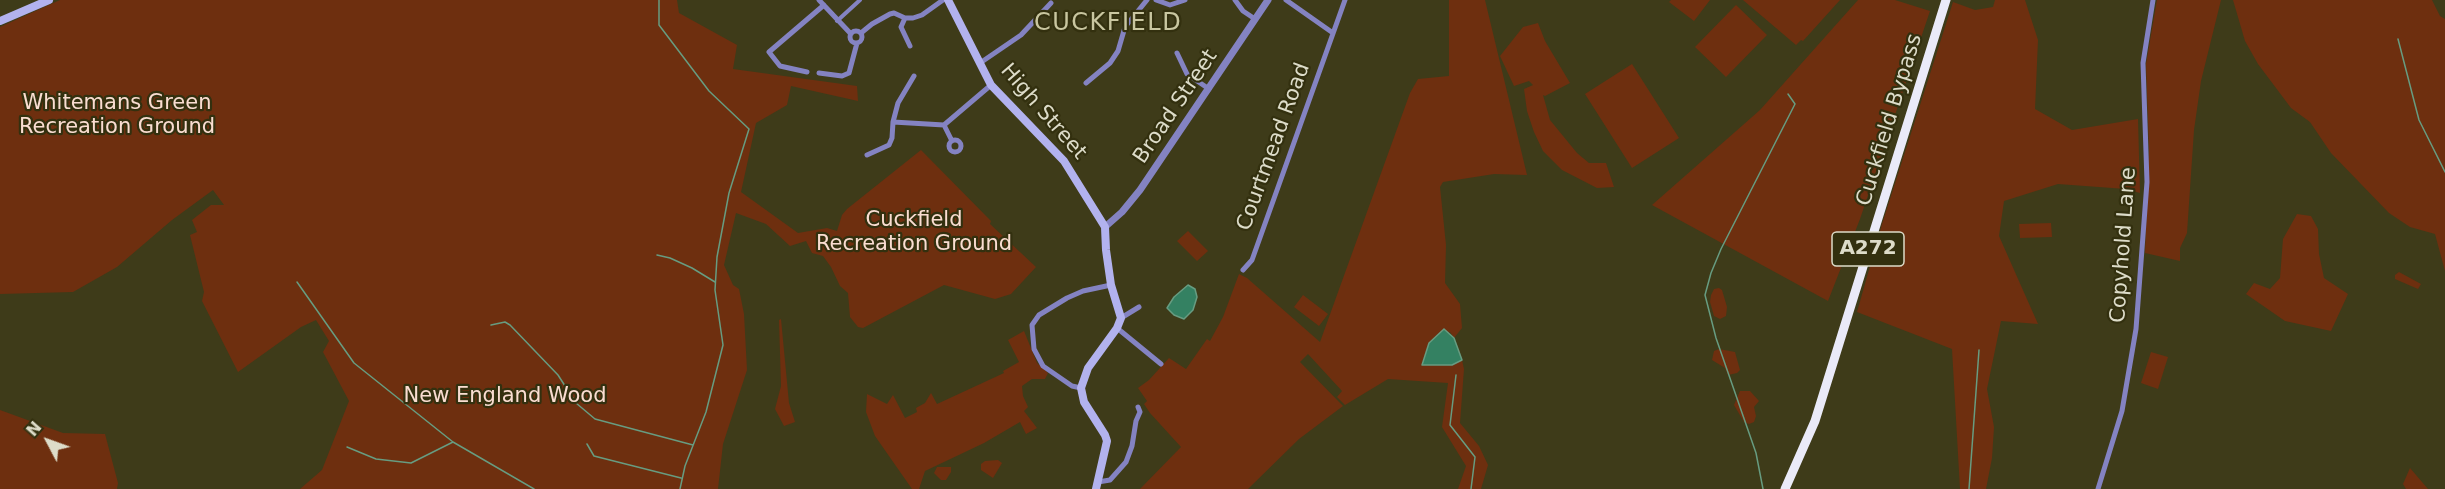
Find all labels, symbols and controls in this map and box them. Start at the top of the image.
district label: CUCKFIELD [1034,10,1182,38]
street label: Cuckfield Bypass [1852,31,1928,209]
street label: Broad Street [1129,45,1223,169]
street label: High Street [995,59,1091,165]
street label: Courtmead Road [1232,60,1316,234]
park label: Whitemans Green Recreation Ground [19,91,215,141]
street label: Copyhold Lane [2106,166,2142,324]
park label: Cuckfield Recreation Ground [816,208,1012,258]
road number: A272 [1832,232,1904,266]
park label: New England Wood [404,384,606,410]
north arrow [18,411,78,471]
text: N [22,418,46,440]

